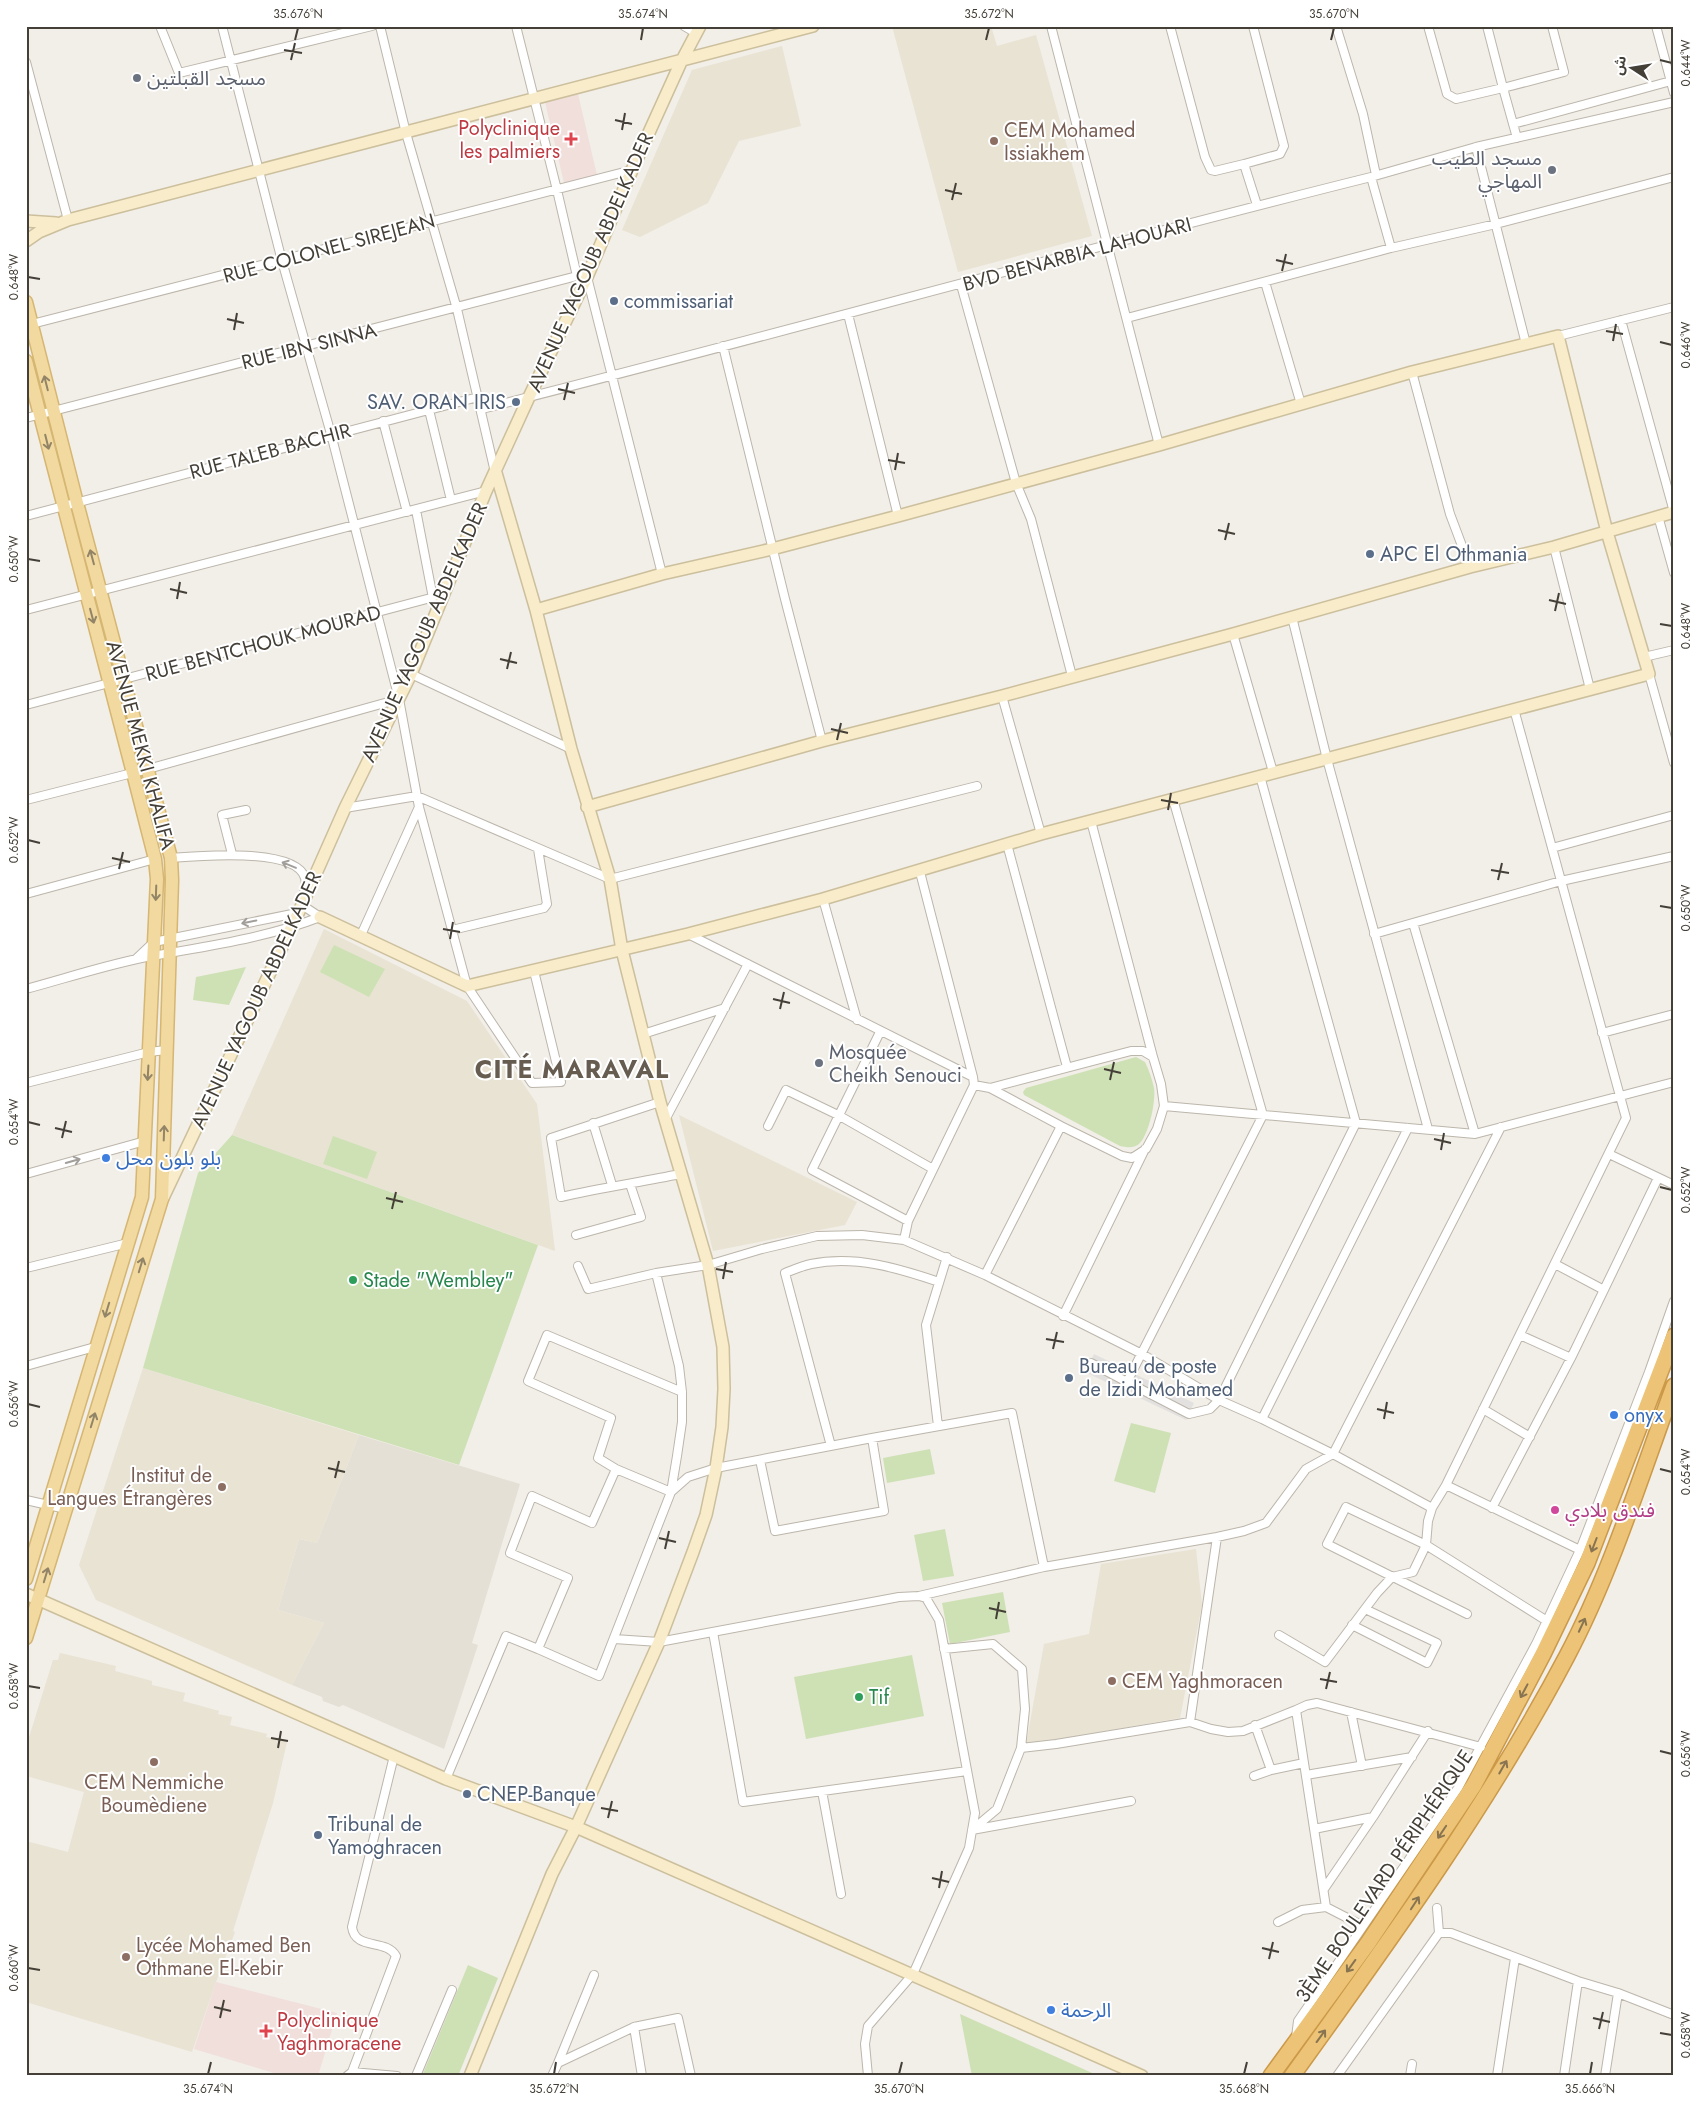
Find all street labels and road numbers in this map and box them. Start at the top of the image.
street label: AVENUE YAGOUB ABDELKADER [520,128,661,397]
street label: RUE COLONEL SIREJEAN [220,206,438,291]
street label: BVD BENARBIA LAHOUARI [960,210,1195,299]
street label: RUE IBN SINNA [238,315,381,377]
street label: RUE TALEB BACHIR [186,416,354,487]
street label: AVENUE YAGOUB ABDELKADER [354,498,495,767]
street label: RUE BENTCHOUK MOURAD [142,598,384,689]
street label: AVENUE MEKKI KHALIFA [99,637,183,854]
street label: AVENUE YAGOUB ABDELKADER [184,867,329,1134]
street label: 3ÈME BOULEVARD PÉRIPHÉRIQUE [1289,1744,1480,2009]

